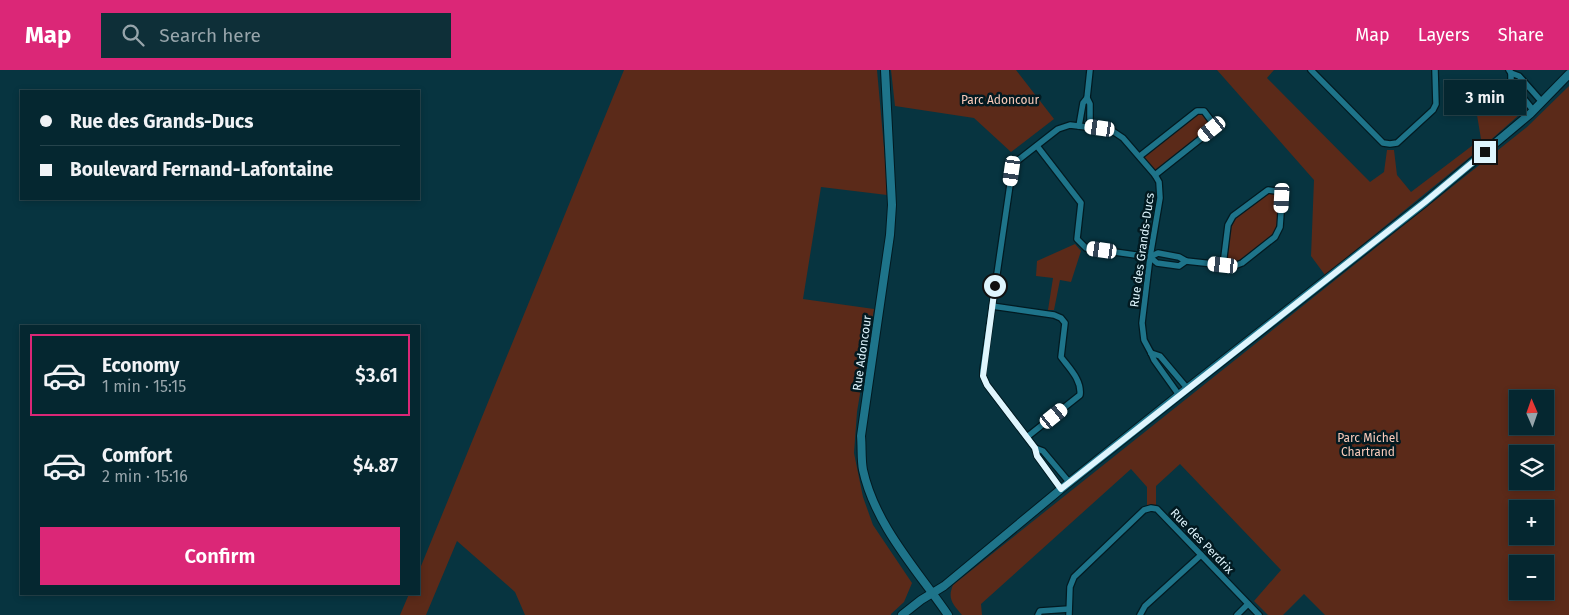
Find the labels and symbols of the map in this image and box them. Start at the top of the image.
callout: 3 min [1444,79,1526,114]
park label: Parc Adoncour [961,93,1039,107]
car [1195,114,1228,144]
car [1084,118,1115,138]
route end [1474,141,1496,163]
car [1002,155,1021,187]
car [1273,183,1290,213]
street label: Rue des Grands-Ducs [1127,192,1157,308]
car [1086,240,1117,260]
car [1207,256,1238,274]
route start [984,275,1006,297]
street label: Rue Adoncour [850,314,874,392]
north arrow [1509,390,1554,435]
car [1037,401,1070,431]
park label: Parc Michel Chartrand [1337,431,1399,459]
street label: Rue des Perdrix [1167,506,1237,577]

